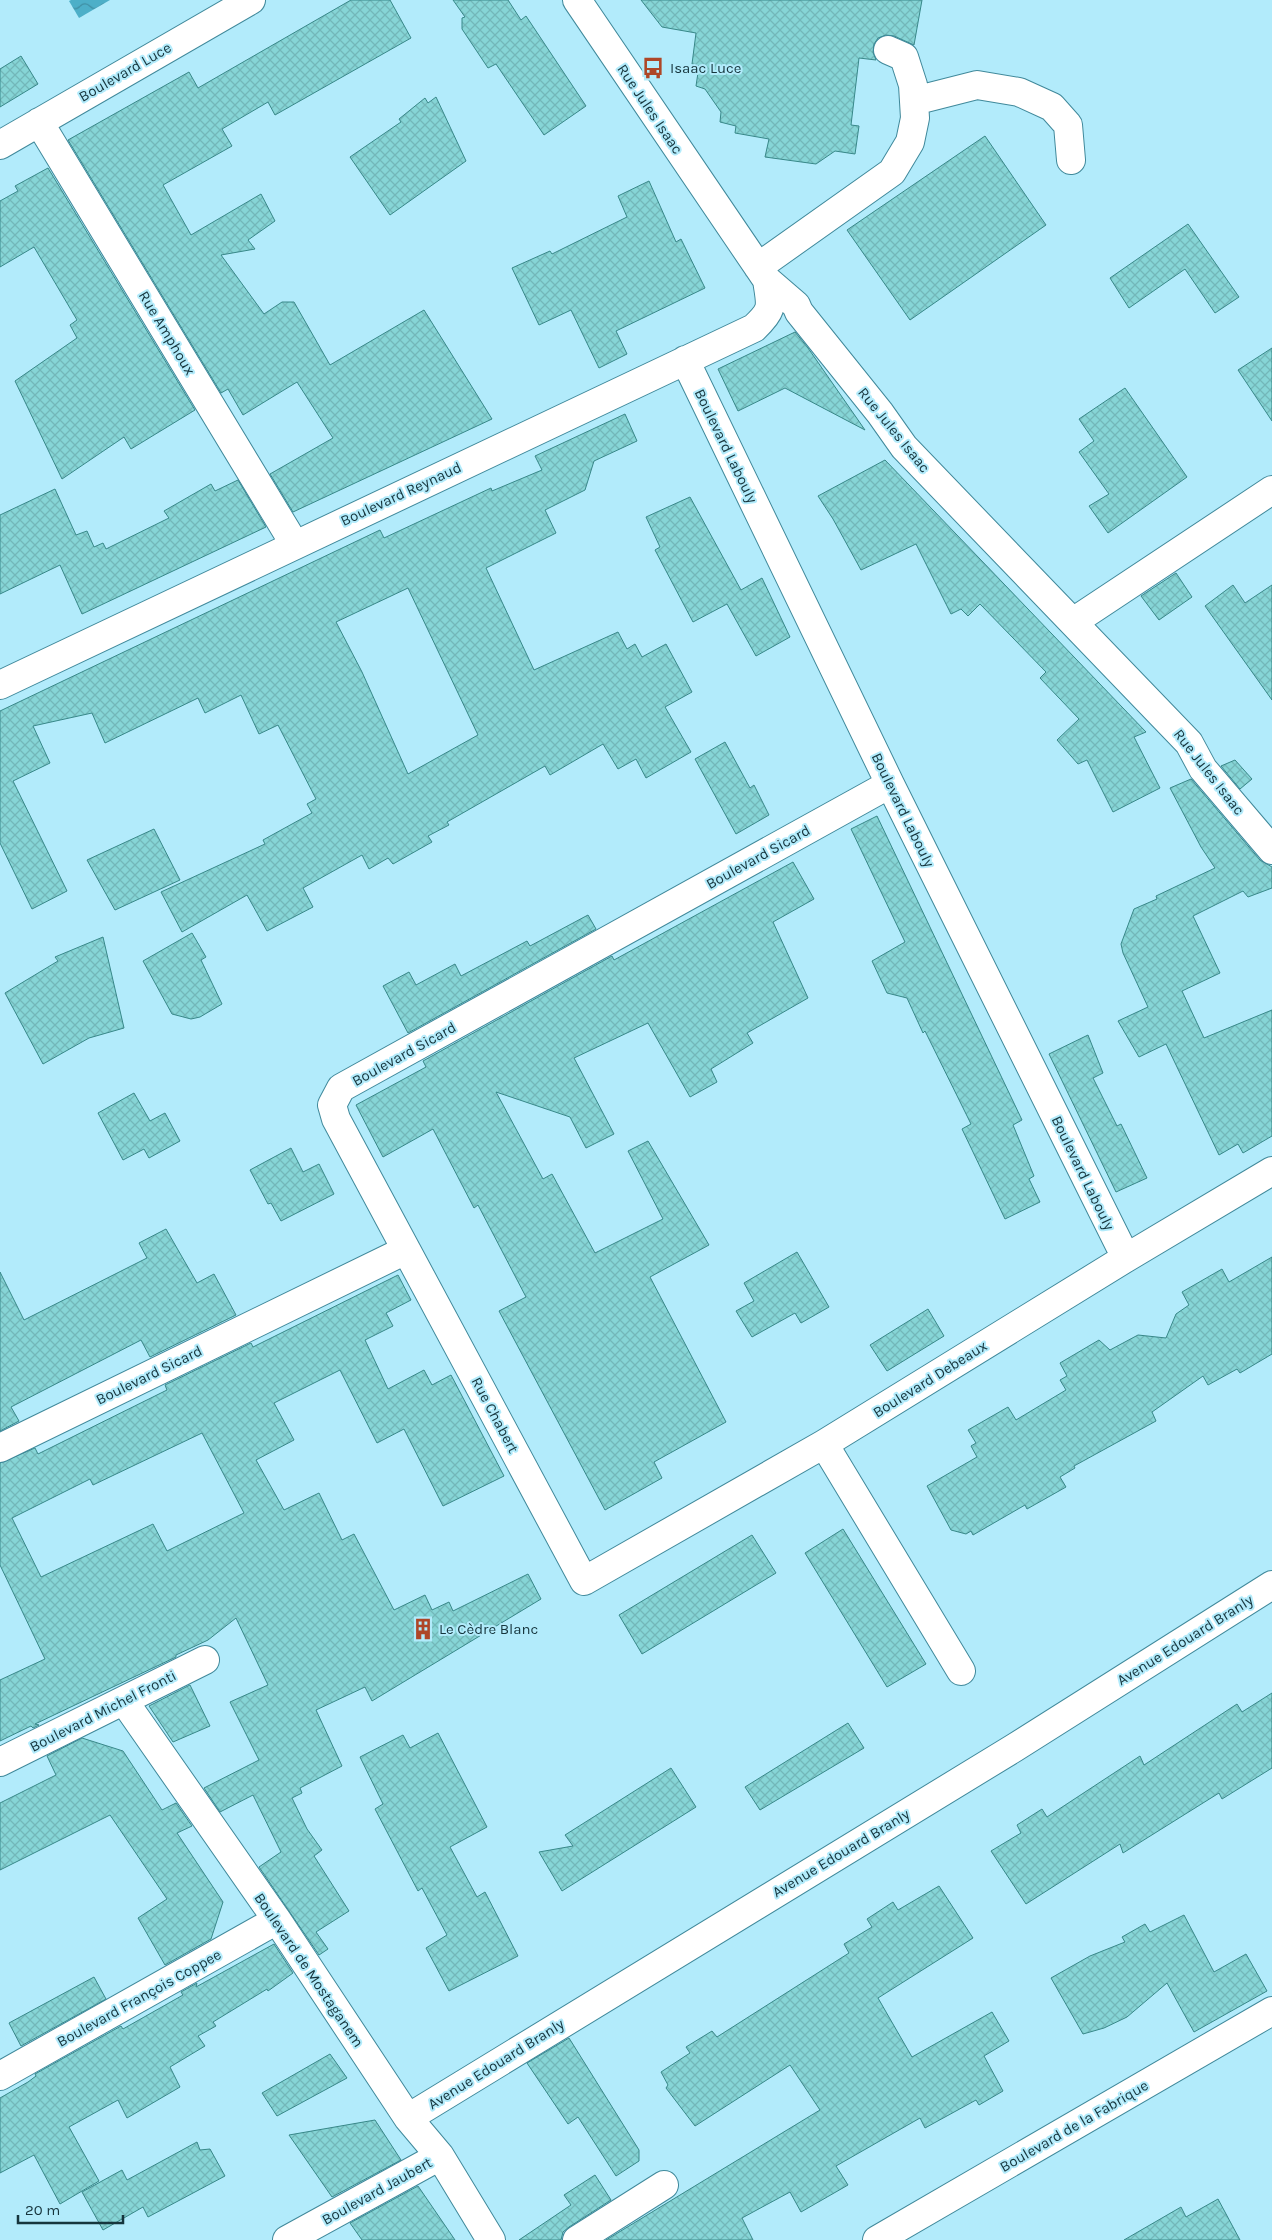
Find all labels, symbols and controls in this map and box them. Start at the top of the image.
street label: Boulevard Luce [76,38,174,106]
bus stop icon: Isaac Luce [640,55,666,81]
place label: Isaac Luce [670,59,741,77]
street label: Rue Jules Isaac [613,61,687,157]
street label: Rue Amphoux [135,288,199,379]
street label: Rue Jules Isaac [854,384,934,476]
street label: Boulevard Labouly [691,386,761,506]
street label: Boulevard Reynaud [338,458,464,530]
street label: Rue Jules Isaac [1170,725,1248,819]
street label: Boulevard Labouly [868,750,938,870]
street label: Boulevard Sicard [703,821,813,893]
street label: Boulevard Sicard [349,1018,459,1090]
street label: Boulevard Labouly [1048,1113,1118,1233]
street label: Boulevard Debeaux [870,1336,991,1421]
street label: Boulevard Sicard [93,1341,205,1409]
street label: Rue Chabert [467,1374,523,1456]
street label: Avenue Edouard Branly [1114,1591,1256,1689]
building icon: Le Cèdre Blanc [410,1616,436,1642]
place label: Le Cèdre Blanc [439,1620,538,1638]
street label: Boulevard Michel Fronti [27,1666,179,1756]
street label: Avenue Edouard Branly [769,1805,913,1901]
street label: Boulevard de Mostaganem [251,1889,367,2051]
street label: Boulevard François Coppee [54,1945,224,2051]
street label: Avenue Edouard Branly [425,2015,567,2113]
street label: Boulevard de la Fabrique [997,2076,1151,2176]
street label: Boulevard Jaubert [319,2153,436,2229]
scale bar [18,2192,122,2224]
text: 20 m [25,2201,60,2219]

